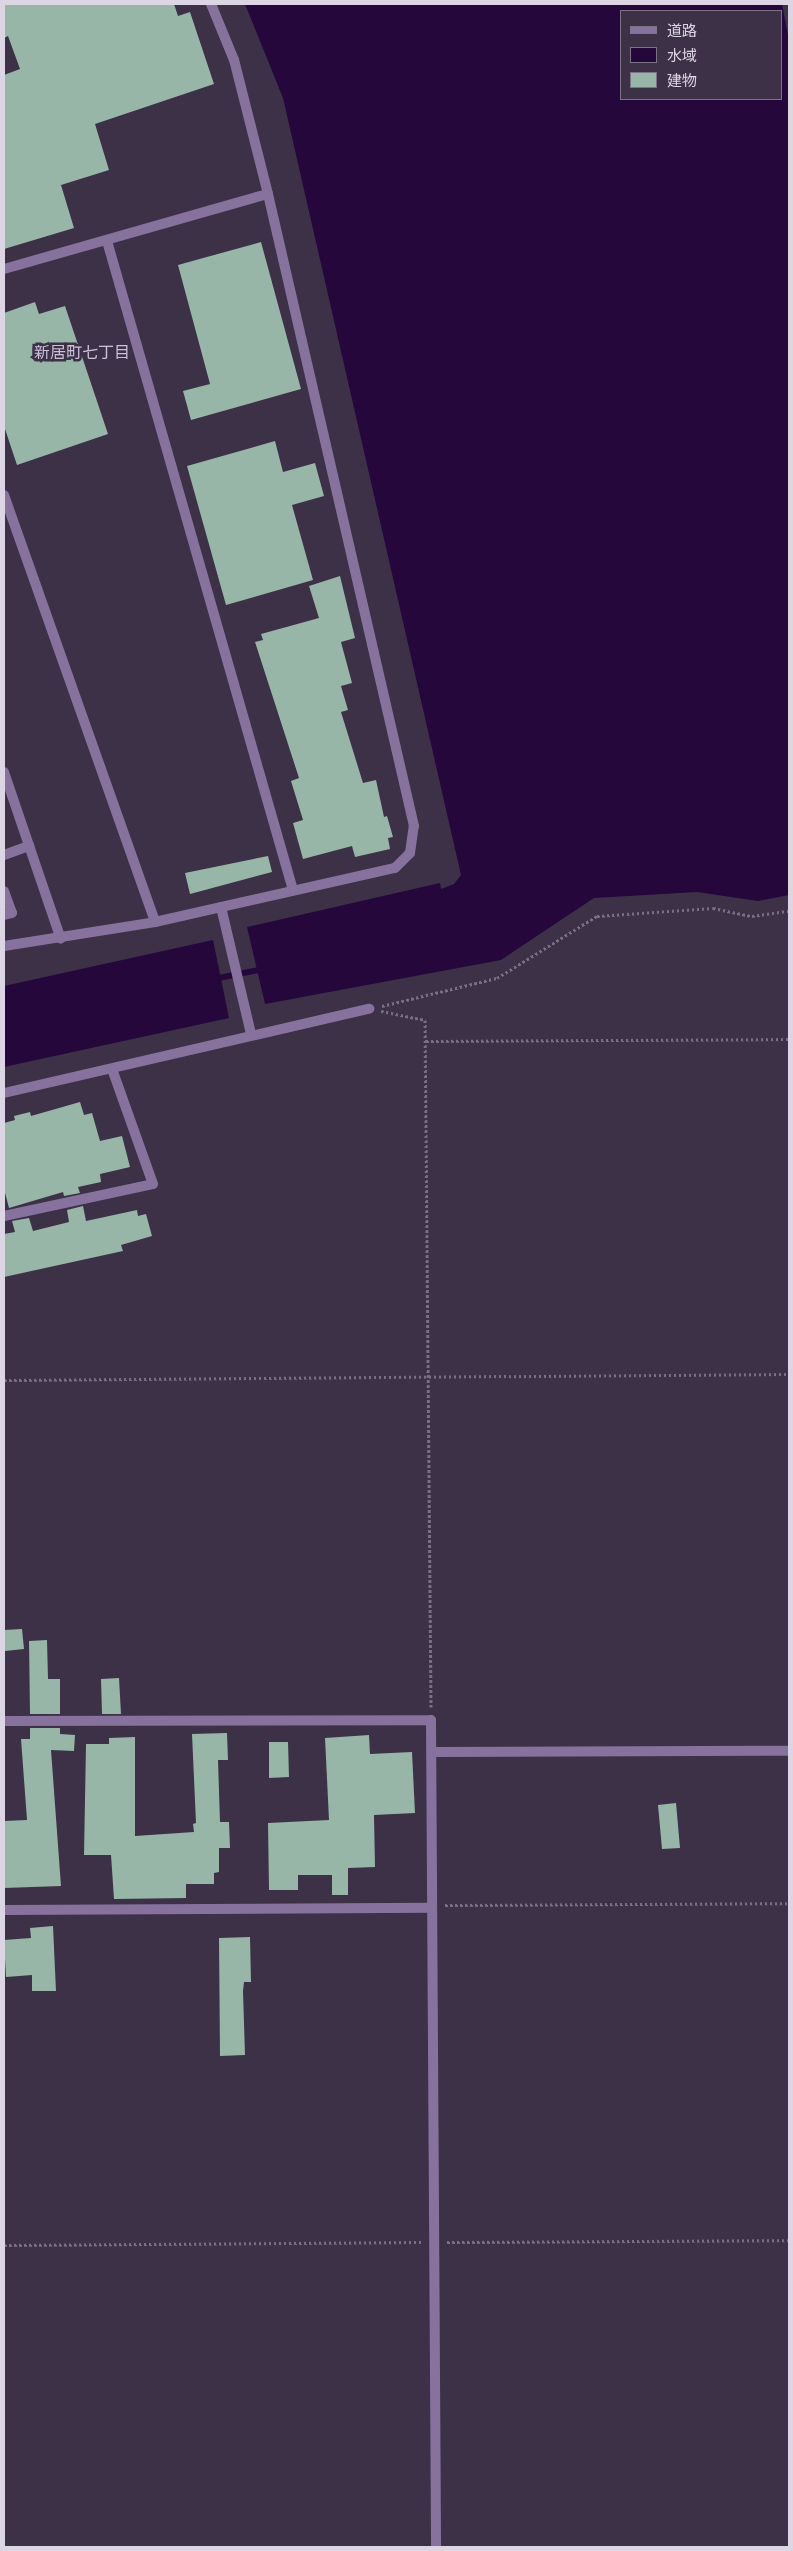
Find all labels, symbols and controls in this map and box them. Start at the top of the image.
legend [620,10,783,100]
text: 道路 [667,21,697,41]
text: 水域 [667,46,697,66]
text: 建物 [667,71,697,91]
district label: 新居町七丁目 [34,343,130,363]

